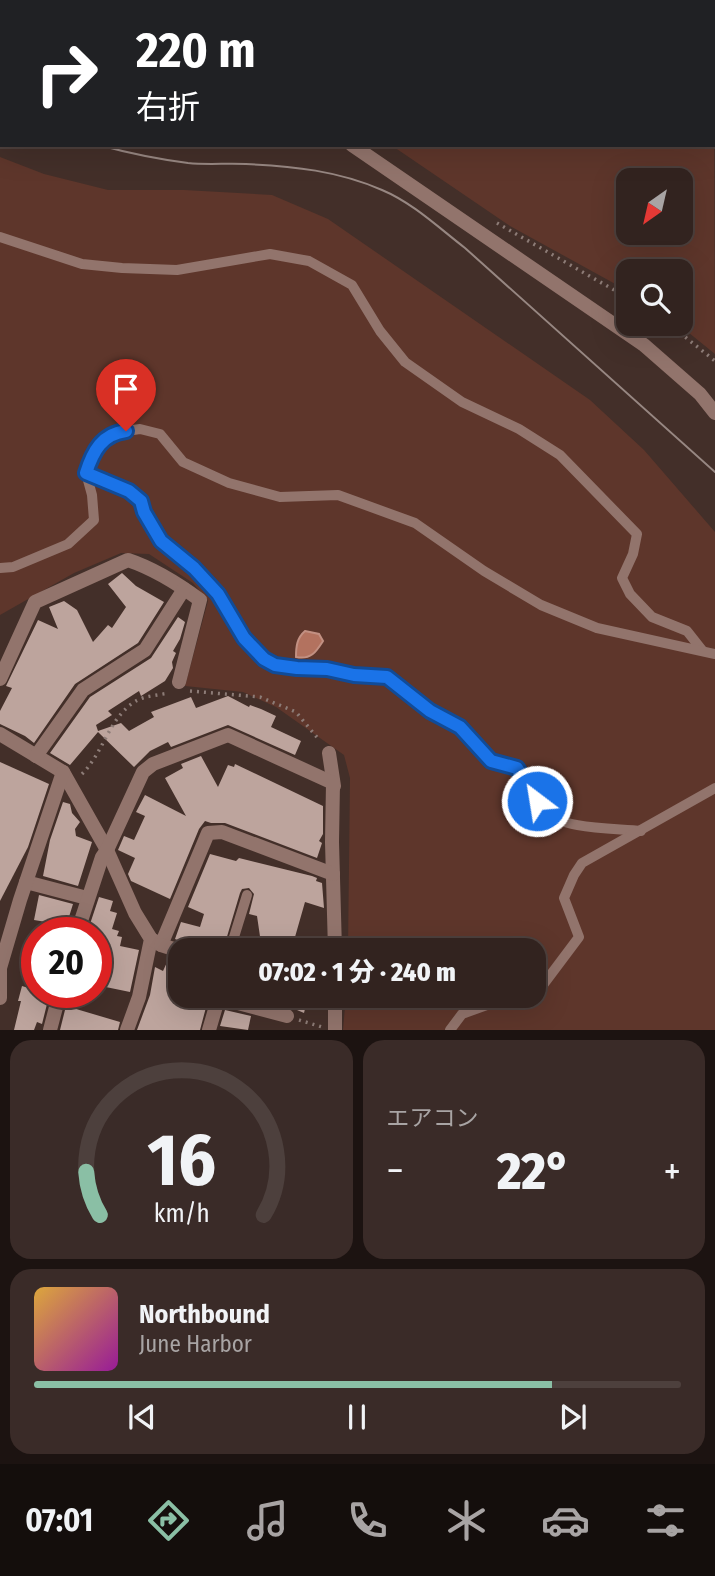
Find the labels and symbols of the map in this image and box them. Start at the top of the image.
north arrow [616,168,693,245]
pin [96,359,156,431]
position arrow [500,764,574,838]
speed limit sign: 20 [21,917,112,1008]

